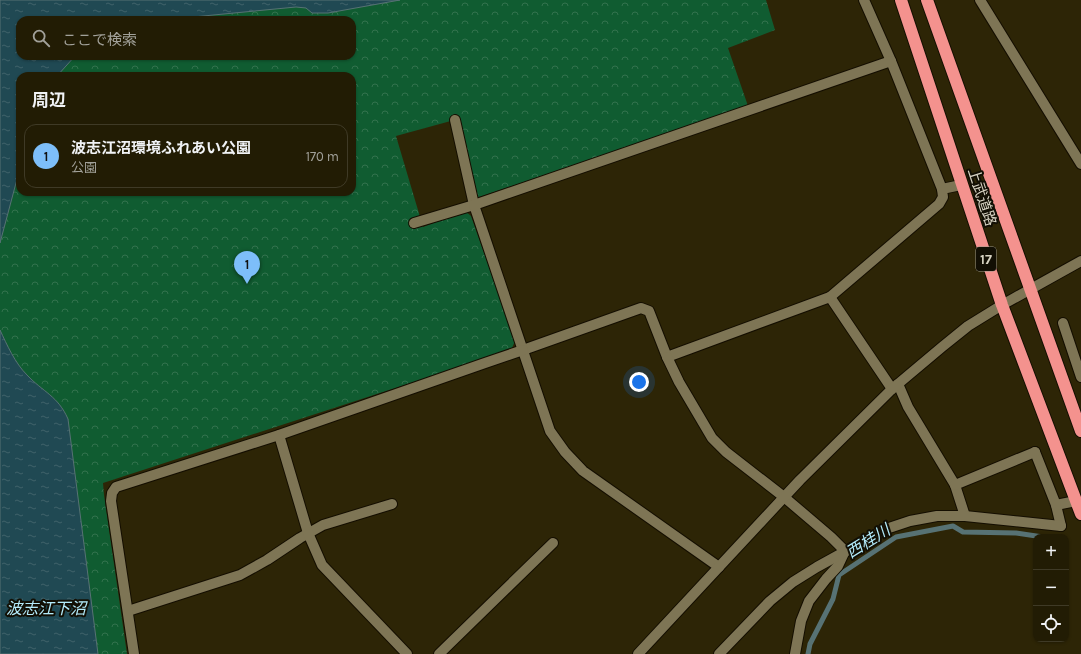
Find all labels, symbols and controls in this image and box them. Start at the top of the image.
search box [16,16,356,60]
icon: search [30,27,52,49]
text: ここで検索 [62,31,137,49]
text: 周辺 [32,90,66,110]
text: 波志江沼環境ふれあい公園 [71,139,251,157]
text: 1 [44,149,48,164]
text: 170 m [306,149,339,164]
text: 公園 [71,160,97,175]
street label: 上武道路 [964,166,1000,228]
road number: 17 [976,247,996,271]
pin: 1 [234,251,260,284]
your location [629,372,649,392]
water label: 西桂川 [843,519,895,562]
map controls [1033,534,1069,642]
button: + [1033,534,1069,570]
button: − [1033,570,1069,606]
water label: 波志江下沼 [6,599,88,618]
button: locate [1033,606,1069,642]

